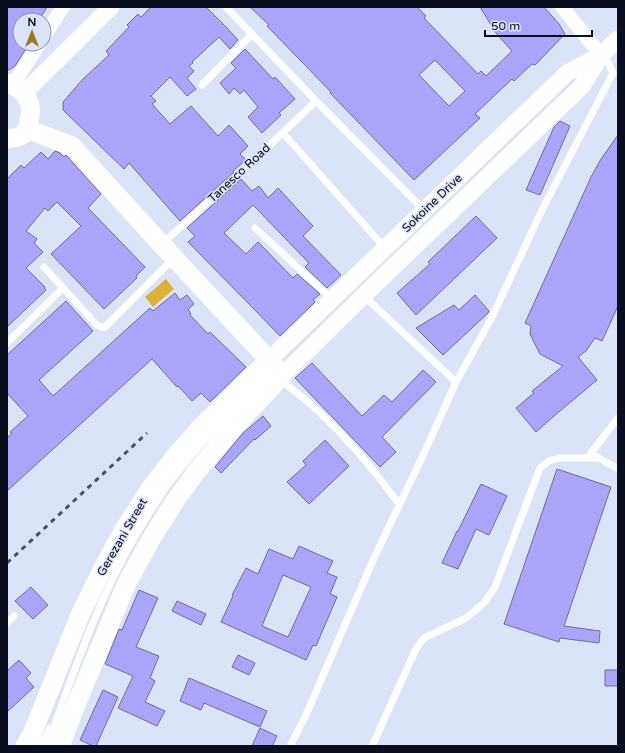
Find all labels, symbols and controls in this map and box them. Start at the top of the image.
north arrow [12,12,52,52]
scale bar [485,12,592,38]
text: N [28,16,36,29]
text: 50 m [491,19,520,33]
street label: Tanesco Road [205,141,273,205]
street label: Sokoine Drive [399,171,465,235]
street label: Gerezani Street [94,495,150,578]

